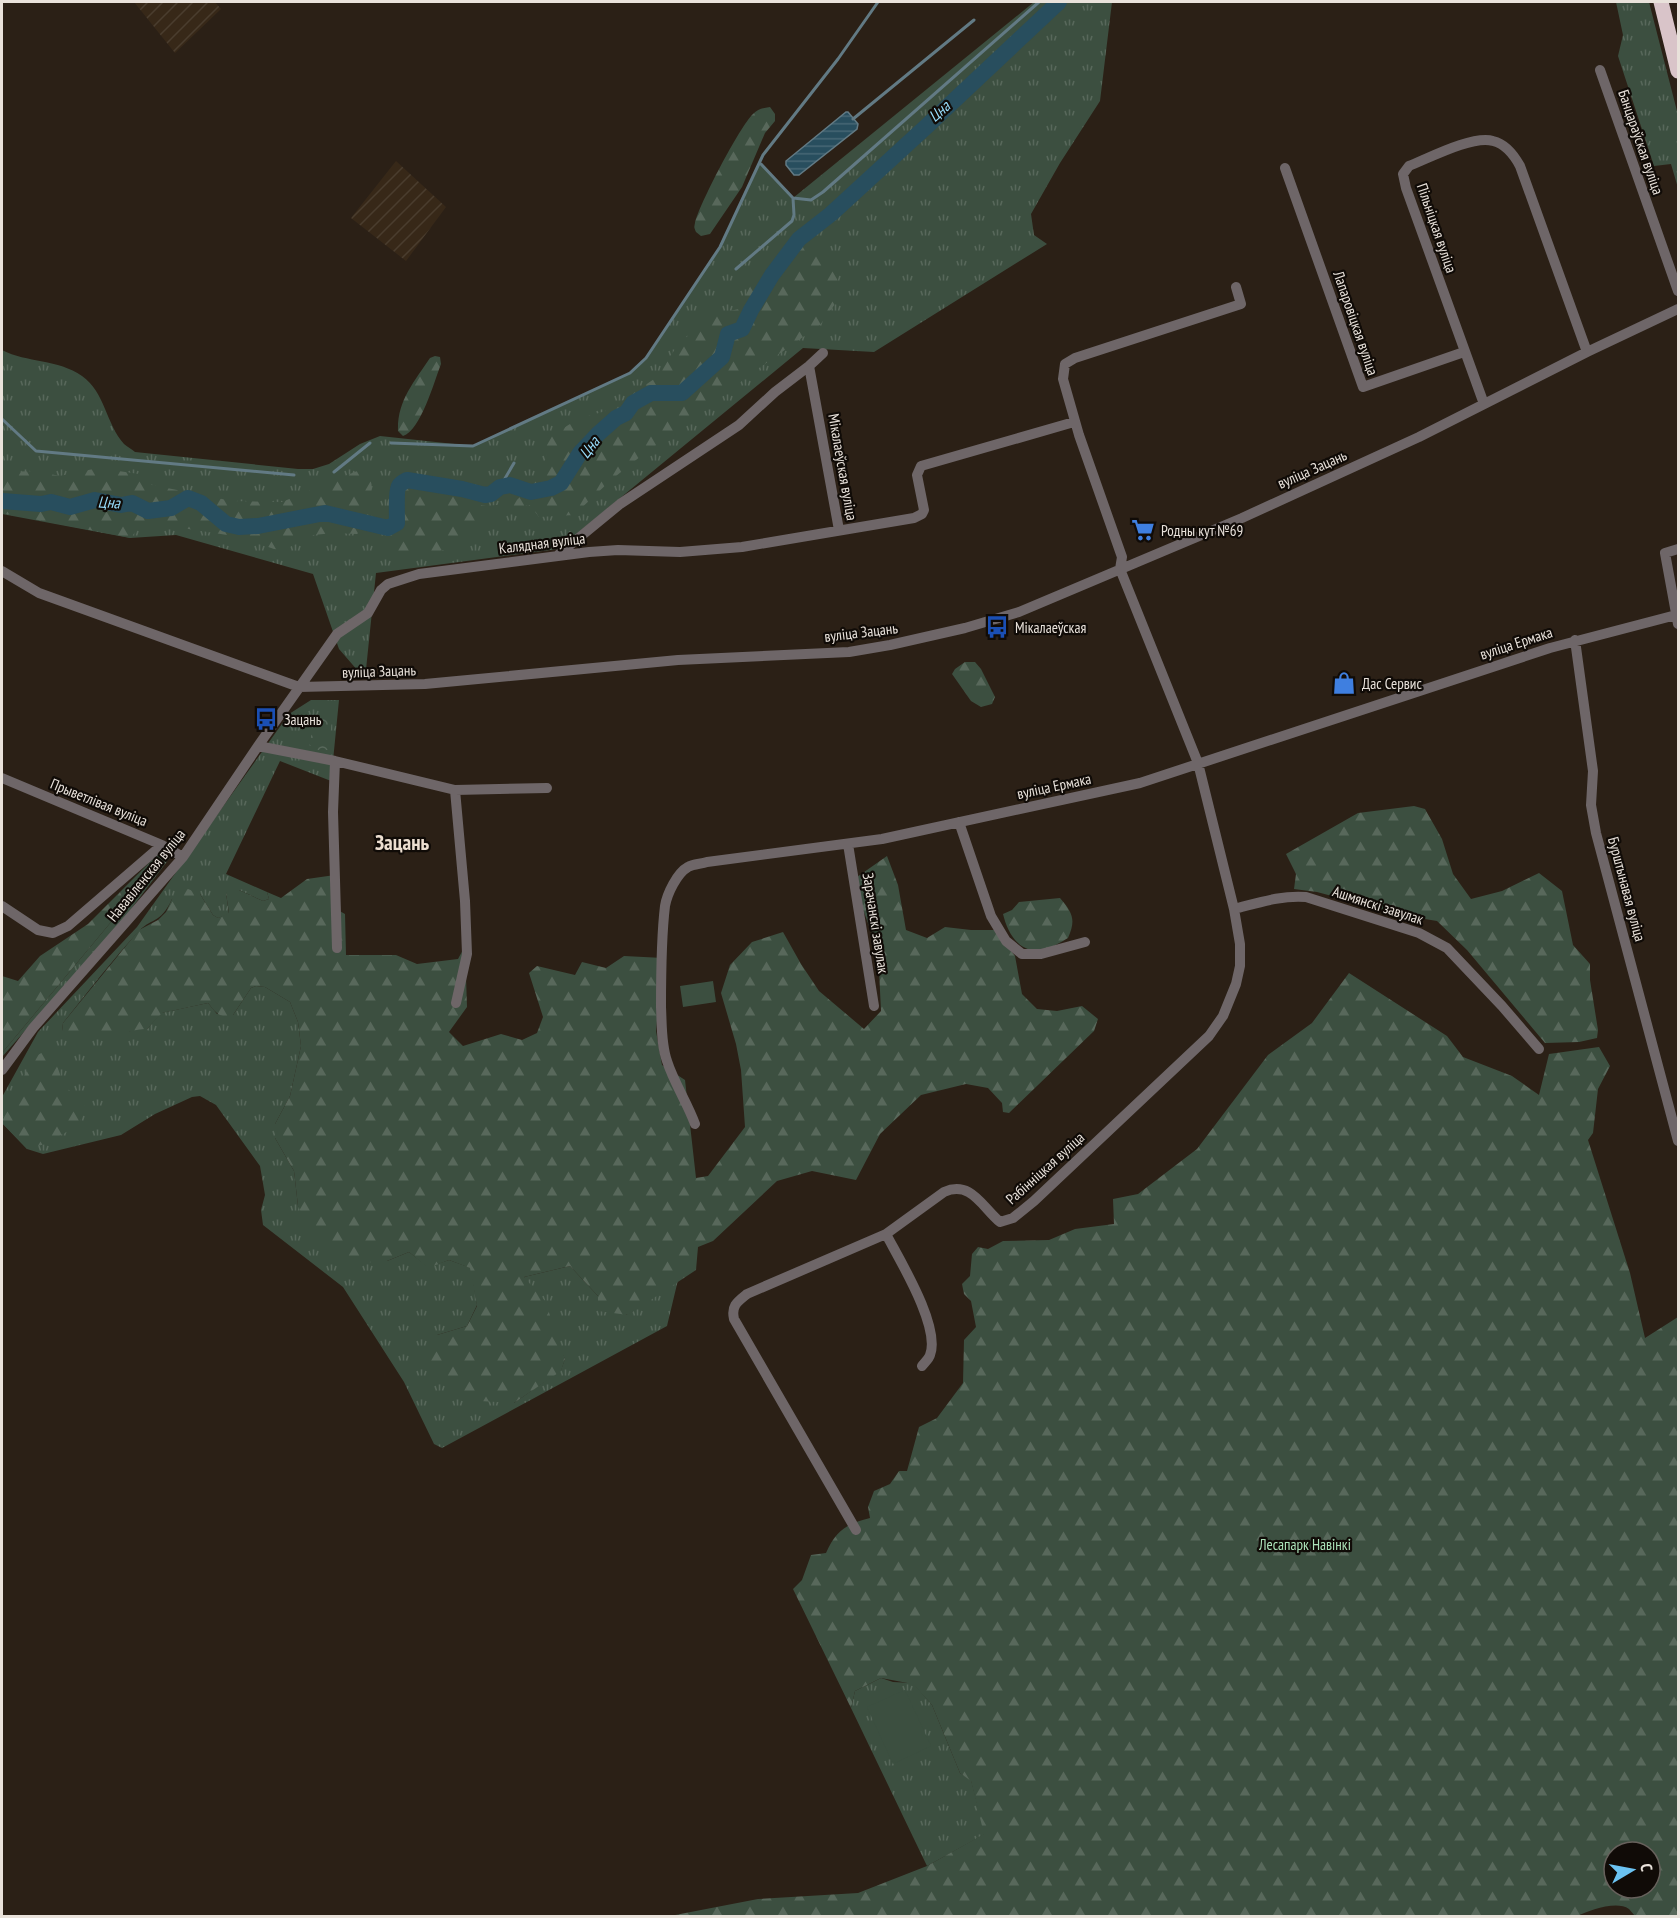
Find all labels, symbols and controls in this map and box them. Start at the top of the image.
street label: Банцараўская вуліца [1614,87,1668,197]
water label: Цна [924,95,955,126]
street label: Пільніцкая вуліца [1413,181,1461,275]
street label: Лапаровіцкая вуліца [1329,267,1383,378]
street label: Мікалаеўская вуліца [824,412,862,522]
water label: Цна [574,431,605,462]
street label: вуліца Зацань [1274,445,1350,493]
water label: Цна [97,491,122,513]
supermarket icon: Родны кут №69 [1130,517,1156,543]
place label: Родны кут №69 [1161,521,1243,540]
street label: Калядная вуліца [498,528,586,558]
bus stop icon: Мікалаеўская [984,614,1010,640]
street label: вуліца Зацань [823,618,899,646]
place label: Мікалаеўская [1015,618,1086,637]
street label: вуліца Ермака [1477,622,1555,664]
street label: вуліца Зацань [342,660,417,682]
shop icon: Дас Сервис [1331,670,1357,696]
place label: Дас Сервис [1362,674,1422,693]
bus stop icon: Зацань [253,706,279,732]
place label: Зацань [284,710,322,729]
street label: вуліца Ермака [1015,769,1093,803]
street label: Прыветлівая вуліца [48,774,150,830]
street label: Нававіленская вуліца [103,825,189,925]
district label: Зацань [375,829,429,856]
street label: Бурштынавая вуліца [1604,835,1650,943]
street label: Зарачанскі завулак [859,871,893,975]
street label: Ашмянскі завулак [1330,881,1426,929]
street label: Рабінніцкая вуліца [1002,1128,1088,1208]
park label: Лесапарк Навінкі [1258,1535,1351,1554]
north arrow [1602,1840,1662,1900]
text: С [1636,1862,1657,1873]

